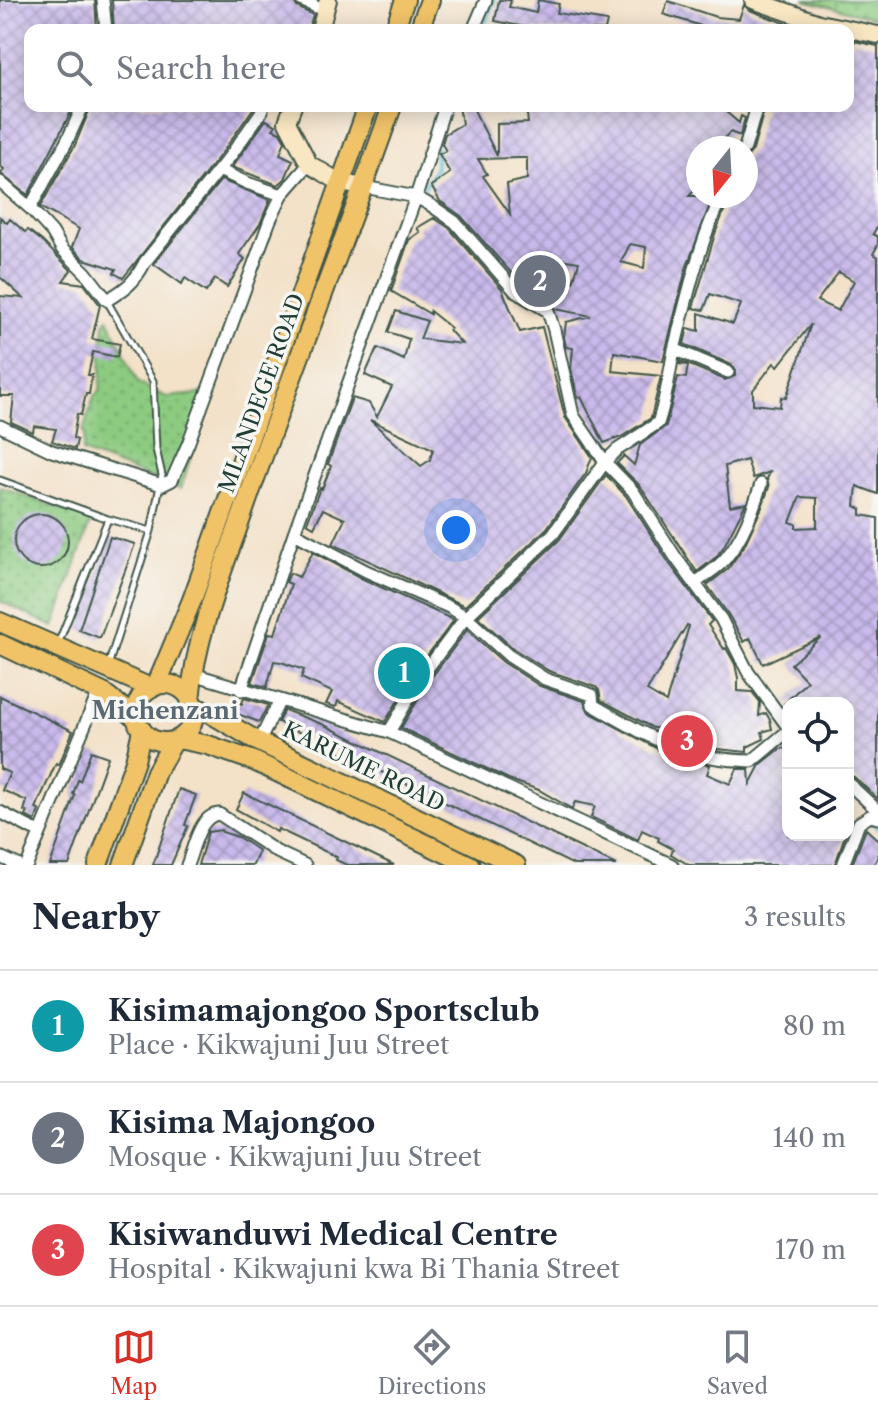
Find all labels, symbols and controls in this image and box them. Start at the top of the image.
search box [24,24,854,112]
icon: search [52,46,96,90]
text: Search here [116,50,286,87]
north arrow [686,136,758,208]
pin: 2 [514,251,566,311]
street label: MLANDEGE ROAD [213,290,310,497]
your location [436,510,476,550]
pin: 1 [378,643,430,703]
district label: Michenzani [92,696,239,725]
map controls [782,697,854,841]
button: locate [782,697,854,769]
pin: 3 [661,711,713,771]
street label: KARUME ROAD [278,716,449,817]
button: layers [782,769,854,841]
text: Nearby [32,896,160,938]
text: 3 results [744,901,846,933]
text: Kisimamajongoo Sportsclub [108,992,539,1029]
text: 1 [52,1010,64,1042]
text: 80 m [783,1010,846,1042]
text: Place · Kikwajuni Juu Street [108,1029,449,1061]
text: Kisima Majongoo [108,1104,375,1141]
text: 2 [50,1122,66,1154]
text: 140 m [772,1122,846,1154]
text: Mosque · Kikwajuni Juu Street [108,1141,482,1173]
text: Kisiwanduwi Medical Centre [108,1216,558,1253]
text: 3 [51,1234,65,1266]
text: 170 m [775,1234,846,1266]
text: Hospital · Kikwajuni kwa Bi Thania Street [108,1253,620,1285]
tab: Map [110,1325,157,1400]
tab: Directions [378,1325,486,1400]
tab: Saved [707,1325,768,1400]

